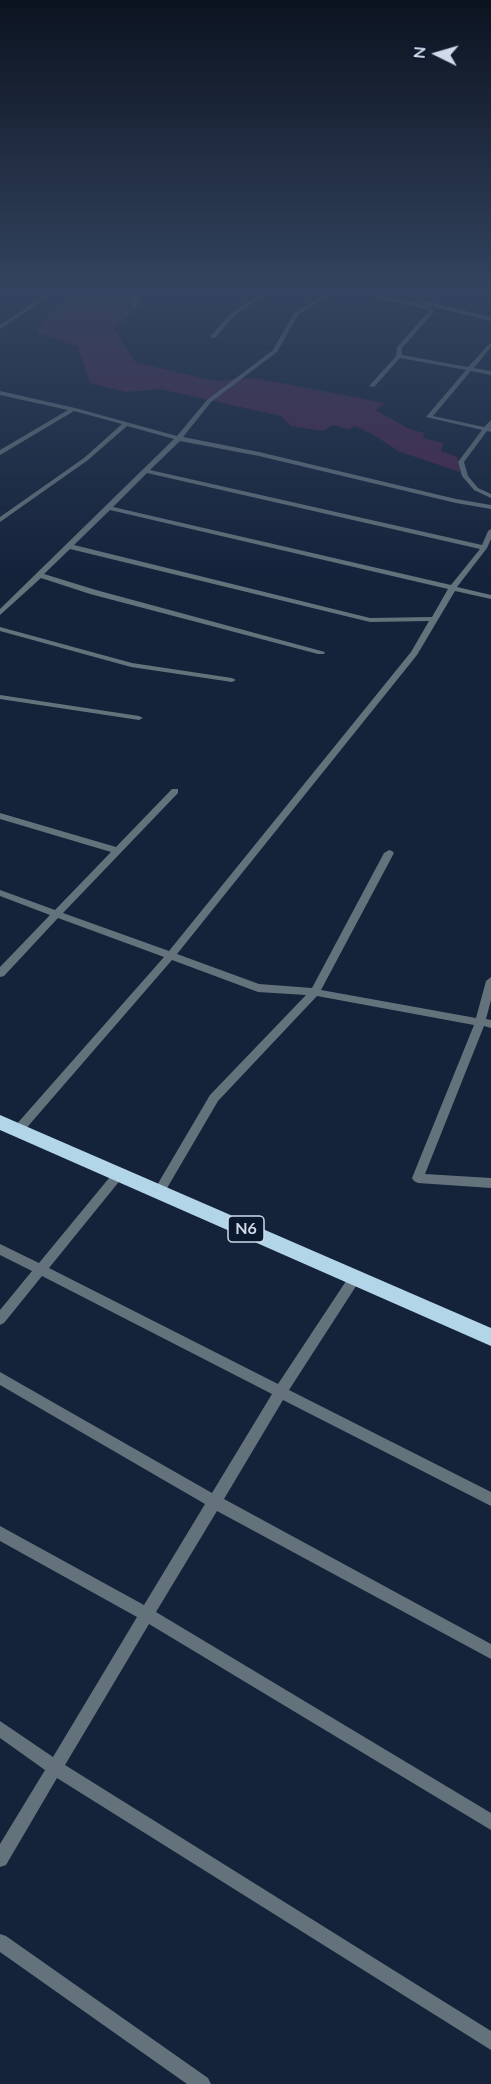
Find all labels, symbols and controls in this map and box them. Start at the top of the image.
north arrow [407,24,467,84]
text: N [409,45,429,59]
road number: N6 [228,1216,264,1242]

